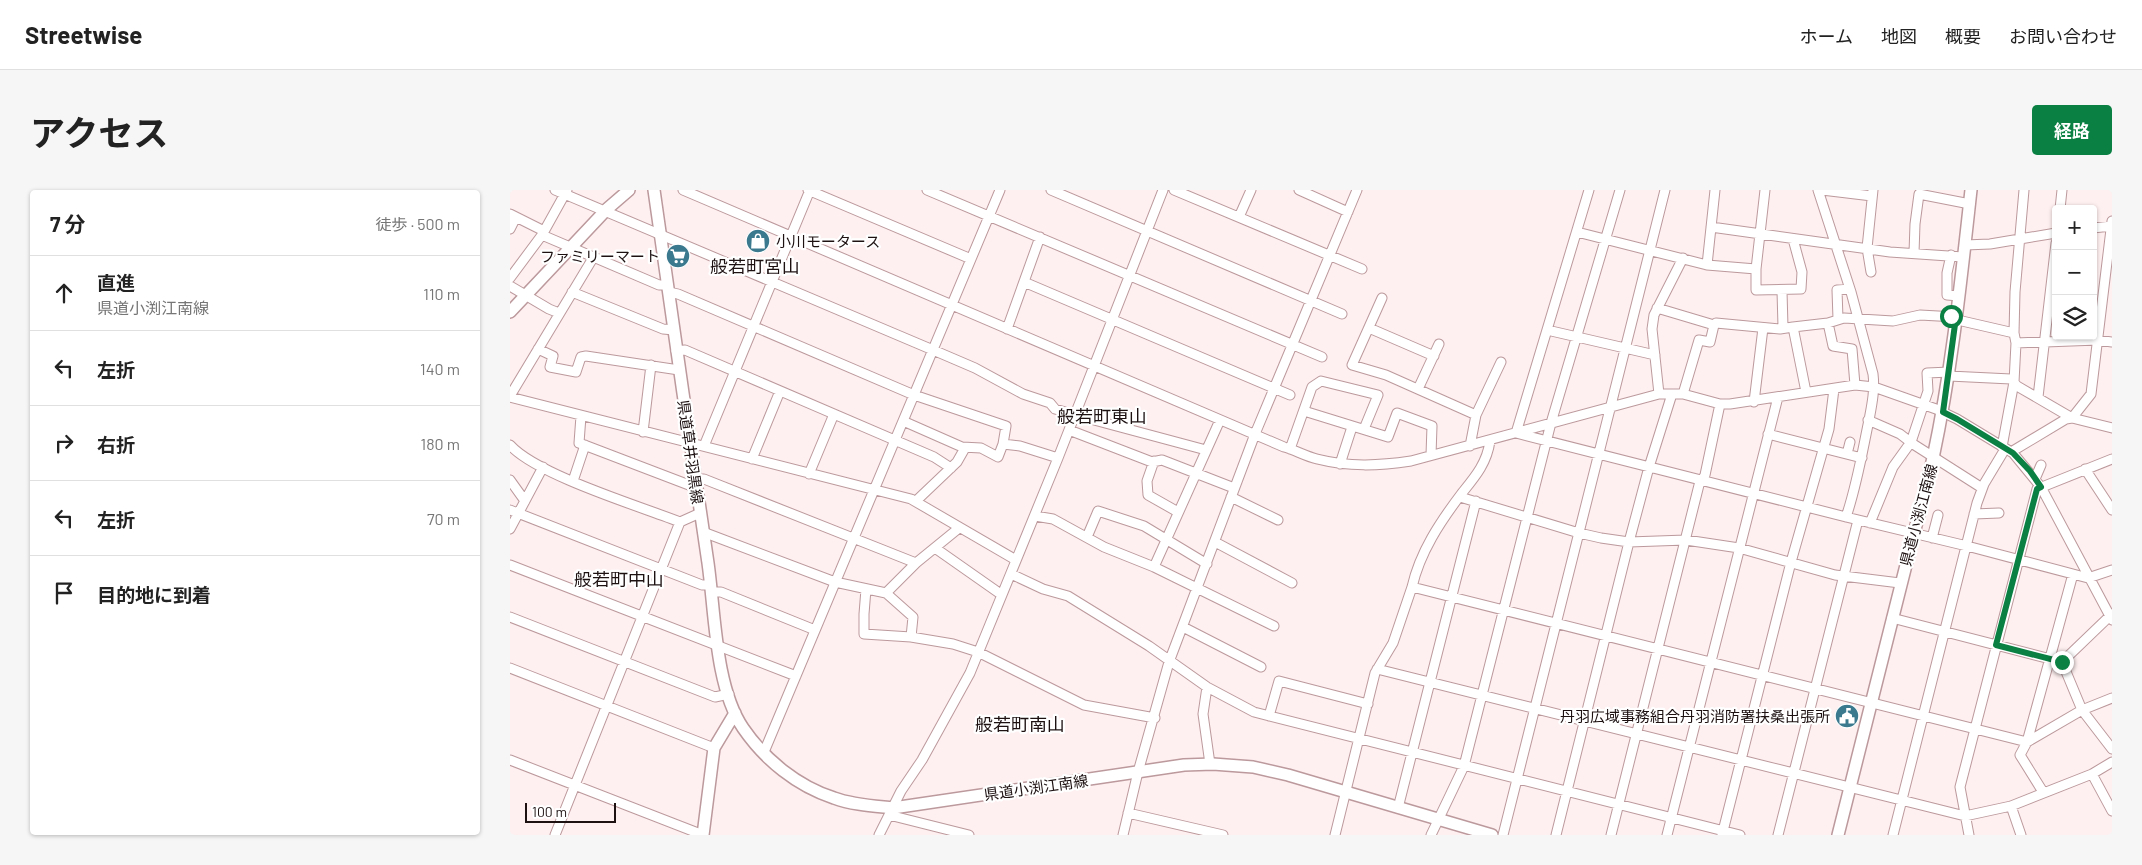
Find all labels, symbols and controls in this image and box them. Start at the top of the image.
text: Streetwise [25,20,142,49]
text: ホーム [1800,25,1853,47]
text: 地図 [1881,25,1917,47]
text: 概要 [1945,25,1981,47]
text: お問い合わせ [2009,25,2117,47]
button: 経路 [2032,105,2112,155]
text: アクセス [30,111,168,153]
map controls [2052,205,2097,340]
button: + [2052,205,2097,250]
text: 7 分 [50,211,86,236]
text: 徒歩 · 500 m [376,214,460,233]
shop icon: 小川モータース [745,228,771,254]
place label: 小川モータース [776,232,880,250]
supermarket icon: ファミリーマート [665,243,691,269]
place label: ファミリーマート [540,247,660,265]
button: − [2052,250,2097,295]
district label: 般若町宮山 [710,255,800,277]
text: 直進 [97,271,135,294]
icon: ahead [50,279,78,307]
text: 110 m [423,284,460,303]
button: layers [2052,295,2097,340]
text: 県道小渕江南線 [97,298,209,317]
route start [1940,305,1963,328]
icon: left [50,354,78,382]
text: 左折 [97,358,135,381]
text: 140 m [420,359,460,378]
street label: 県道草井羽黒線 [675,399,707,505]
district label: 般若町東山 [1057,405,1147,427]
icon: right [50,429,78,457]
text: 右折 [97,433,135,456]
text: 180 m [421,434,460,453]
street label: 県道小渕江南線 [1896,462,1940,568]
icon: left [50,504,78,532]
text: 左折 [97,508,135,531]
text: 70 m [427,509,460,528]
district label: 般若町中山 [574,568,664,590]
icon: arrive [50,579,78,607]
text: 目的地に到着 [97,583,211,606]
route end [2051,651,2074,674]
public building icon: 丹羽広域事務組合丹羽消防署扶桑出張所 [1834,703,1860,729]
place label: 丹羽広域事務組合丹羽消防署扶桑出張所 [1560,707,1830,725]
district label: 般若町南山 [975,713,1065,735]
street label: 県道小渕江南線 [983,771,1089,803]
scale bar [525,800,616,823]
text: 100 m [532,803,567,820]

